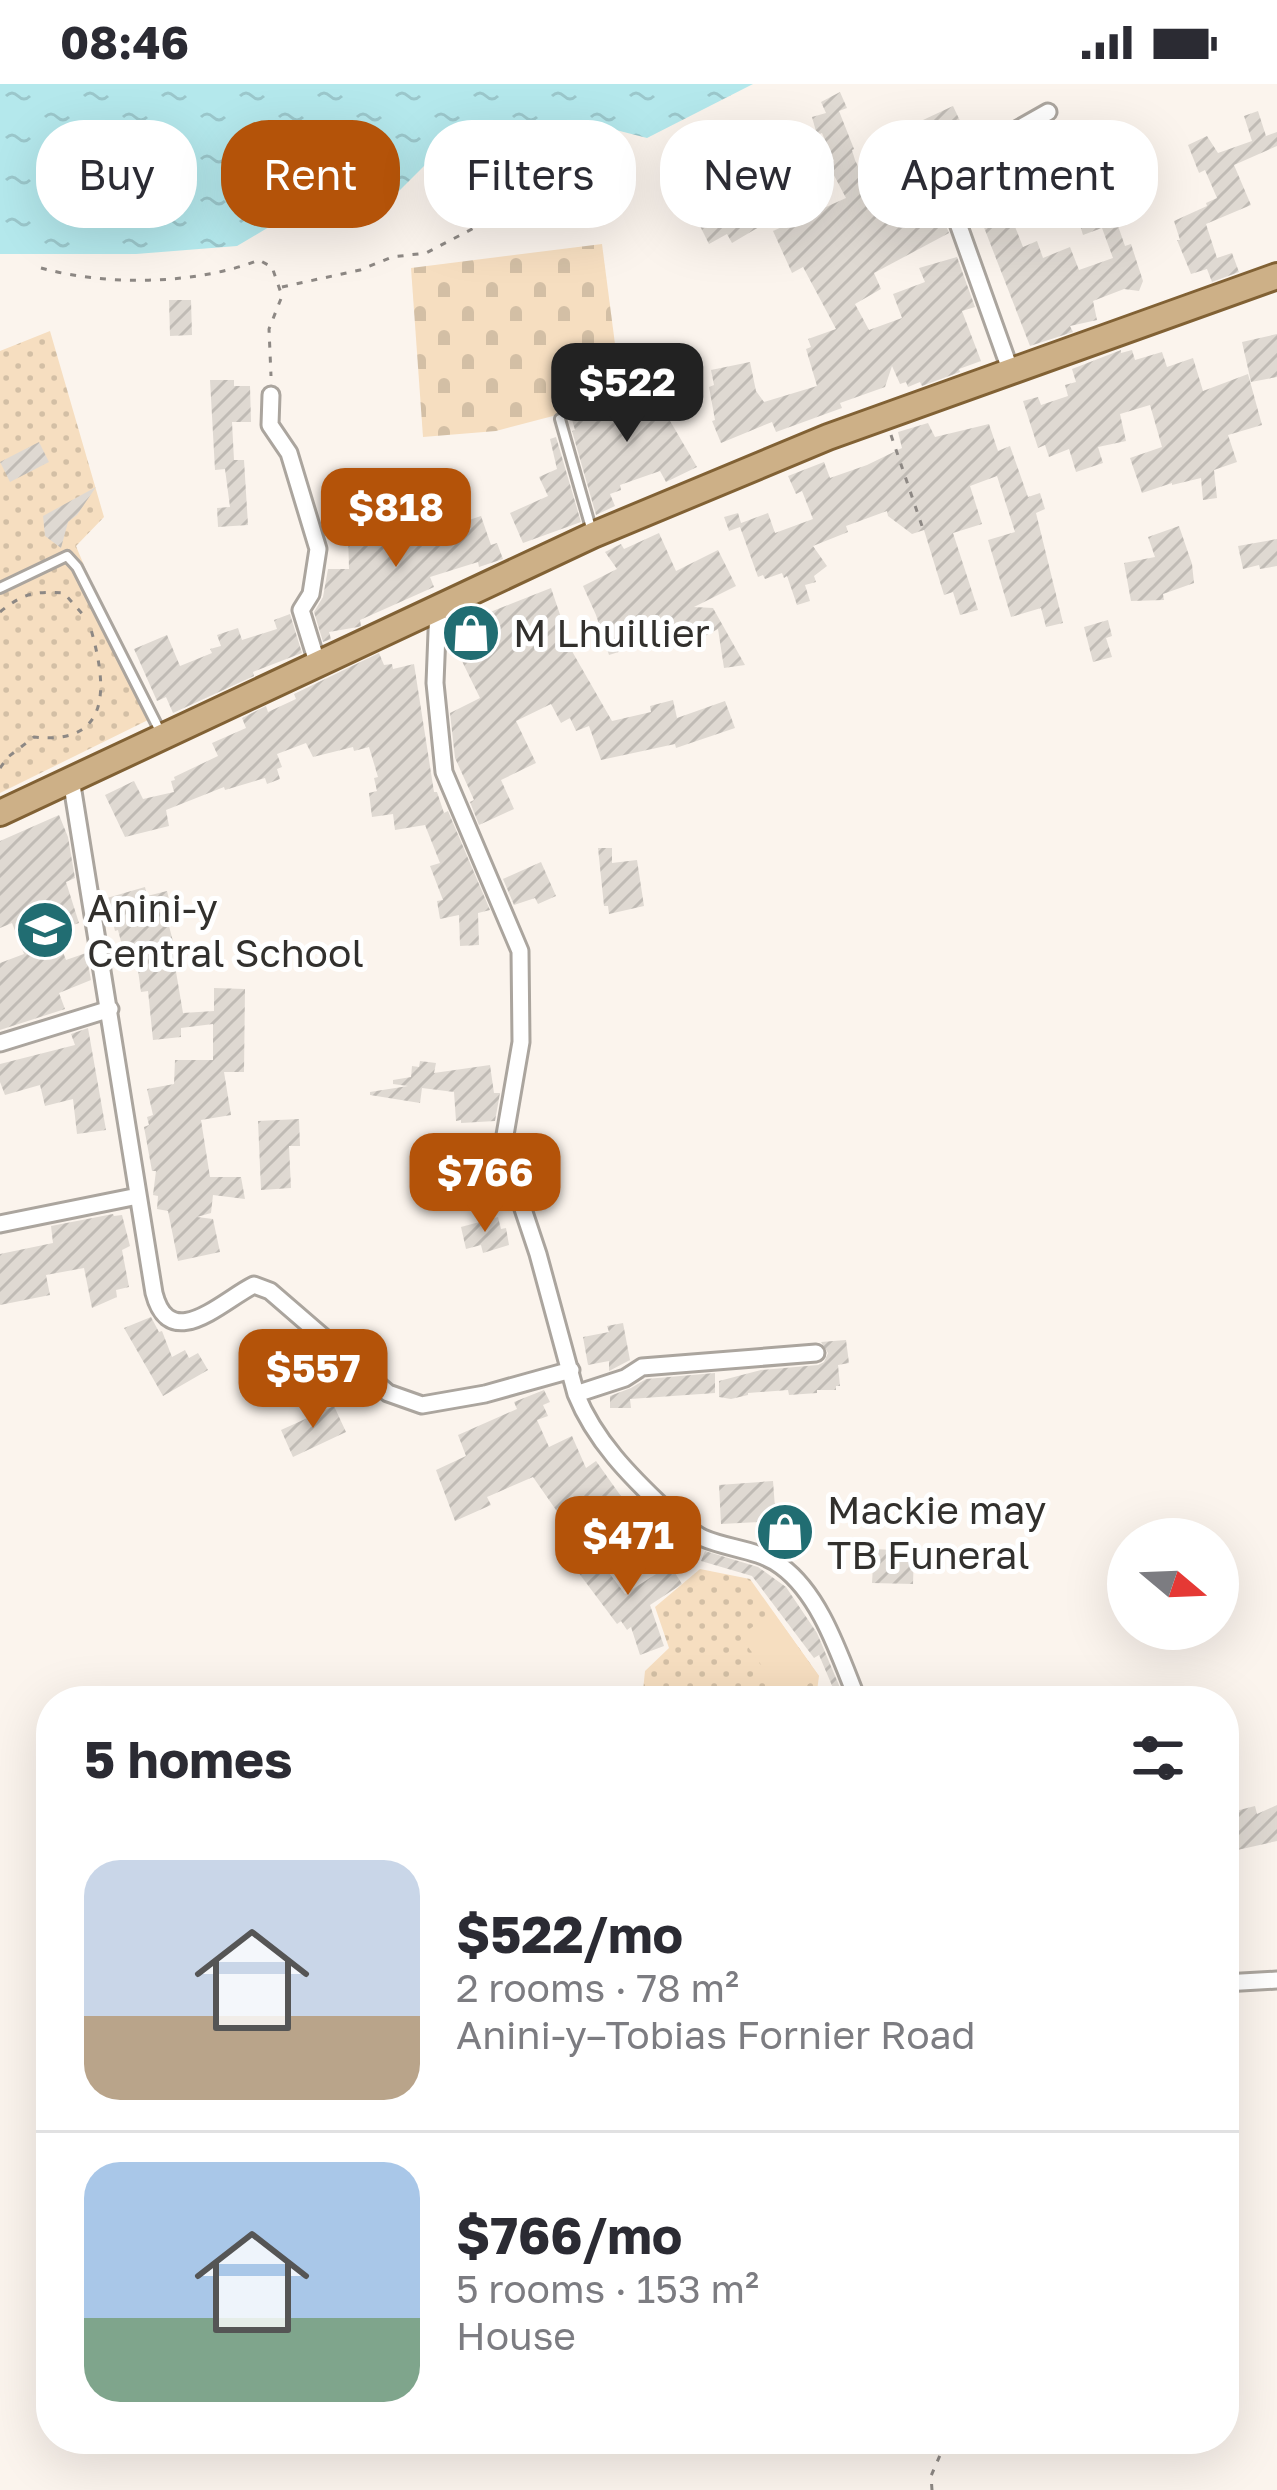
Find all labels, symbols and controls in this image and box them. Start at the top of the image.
text: 08:46 [60,15,189,69]
chip: Buy [36,120,197,228]
chip: Rent [221,120,400,228]
chip: Filters [424,120,636,228]
chip: New [660,120,834,228]
chip: Apartment [858,120,1158,228]
pin: $522 [556,343,698,445]
text: $522 [578,358,676,405]
pin: $818 [325,468,467,570]
text: $818 [348,483,444,530]
shop icon: M Lhuillier [440,602,502,664]
place label: M Lhuillier [513,609,710,656]
place label: Anini-y Central School [87,884,364,976]
school or university icon: Anini-y Central School [14,899,76,961]
pin: $766 [414,1133,556,1235]
text: $766 [437,1148,533,1195]
pin: $557 [242,1329,384,1431]
text: $557 [266,1344,360,1391]
place label: Mackie may TB Funeral [827,1486,1046,1578]
pin: $471 [557,1496,699,1598]
shop icon: Mackie may TB Funeral [754,1501,816,1563]
text: $471 [582,1511,674,1558]
north arrow [1107,1518,1239,1650]
map controls [1107,1518,1239,1650]
icon: filters [1125,1725,1191,1791]
text: 5 homes [84,1728,293,1789]
text: $522/mo [456,1903,683,1964]
icon: home [180,1908,324,2052]
text: 2 rooms · 78 m² [456,1964,739,2011]
text: Anini-y–Tobias Fornier Road [456,2011,976,2058]
text: $766/mo [456,2204,682,2265]
icon: home [180,2210,324,2354]
text: 5 rooms · 153 m² [456,2265,759,2312]
text: House [456,2312,576,2359]

